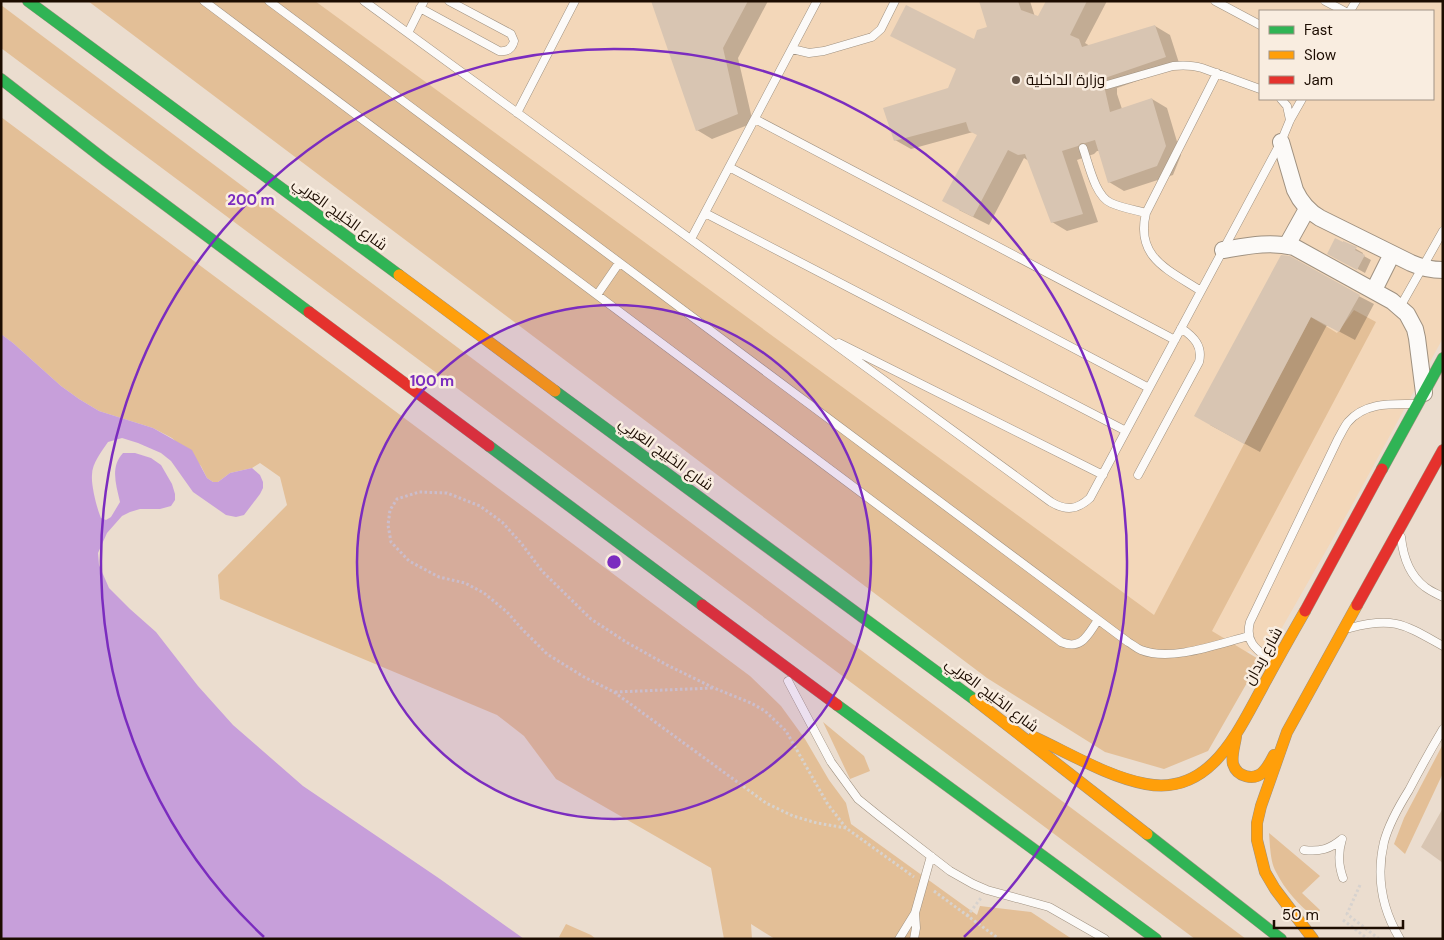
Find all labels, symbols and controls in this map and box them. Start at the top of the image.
legend [1259,10,1434,100]
text: Fast [1304,20,1333,40]
text: Slow [1304,45,1337,65]
place label: وزارة الداخلية [1026,70,1105,90]
text: Jam [1304,70,1333,90]
marker: وزارة الداخلية [1010,74,1022,86]
street label: شارع الخَلِيج العَربِي [288,173,391,257]
text: 200 m [227,190,275,210]
text: 100 m [410,371,454,391]
street label: شارع الخَلِيج العَربِي [614,413,717,497]
centre of rings [605,553,623,571]
street label: شارع ربدان [1239,624,1288,689]
street label: شارع الخَلِيج العَربِي [940,653,1043,738]
scale bar [1274,898,1403,930]
text: 50 m [1282,905,1319,925]

